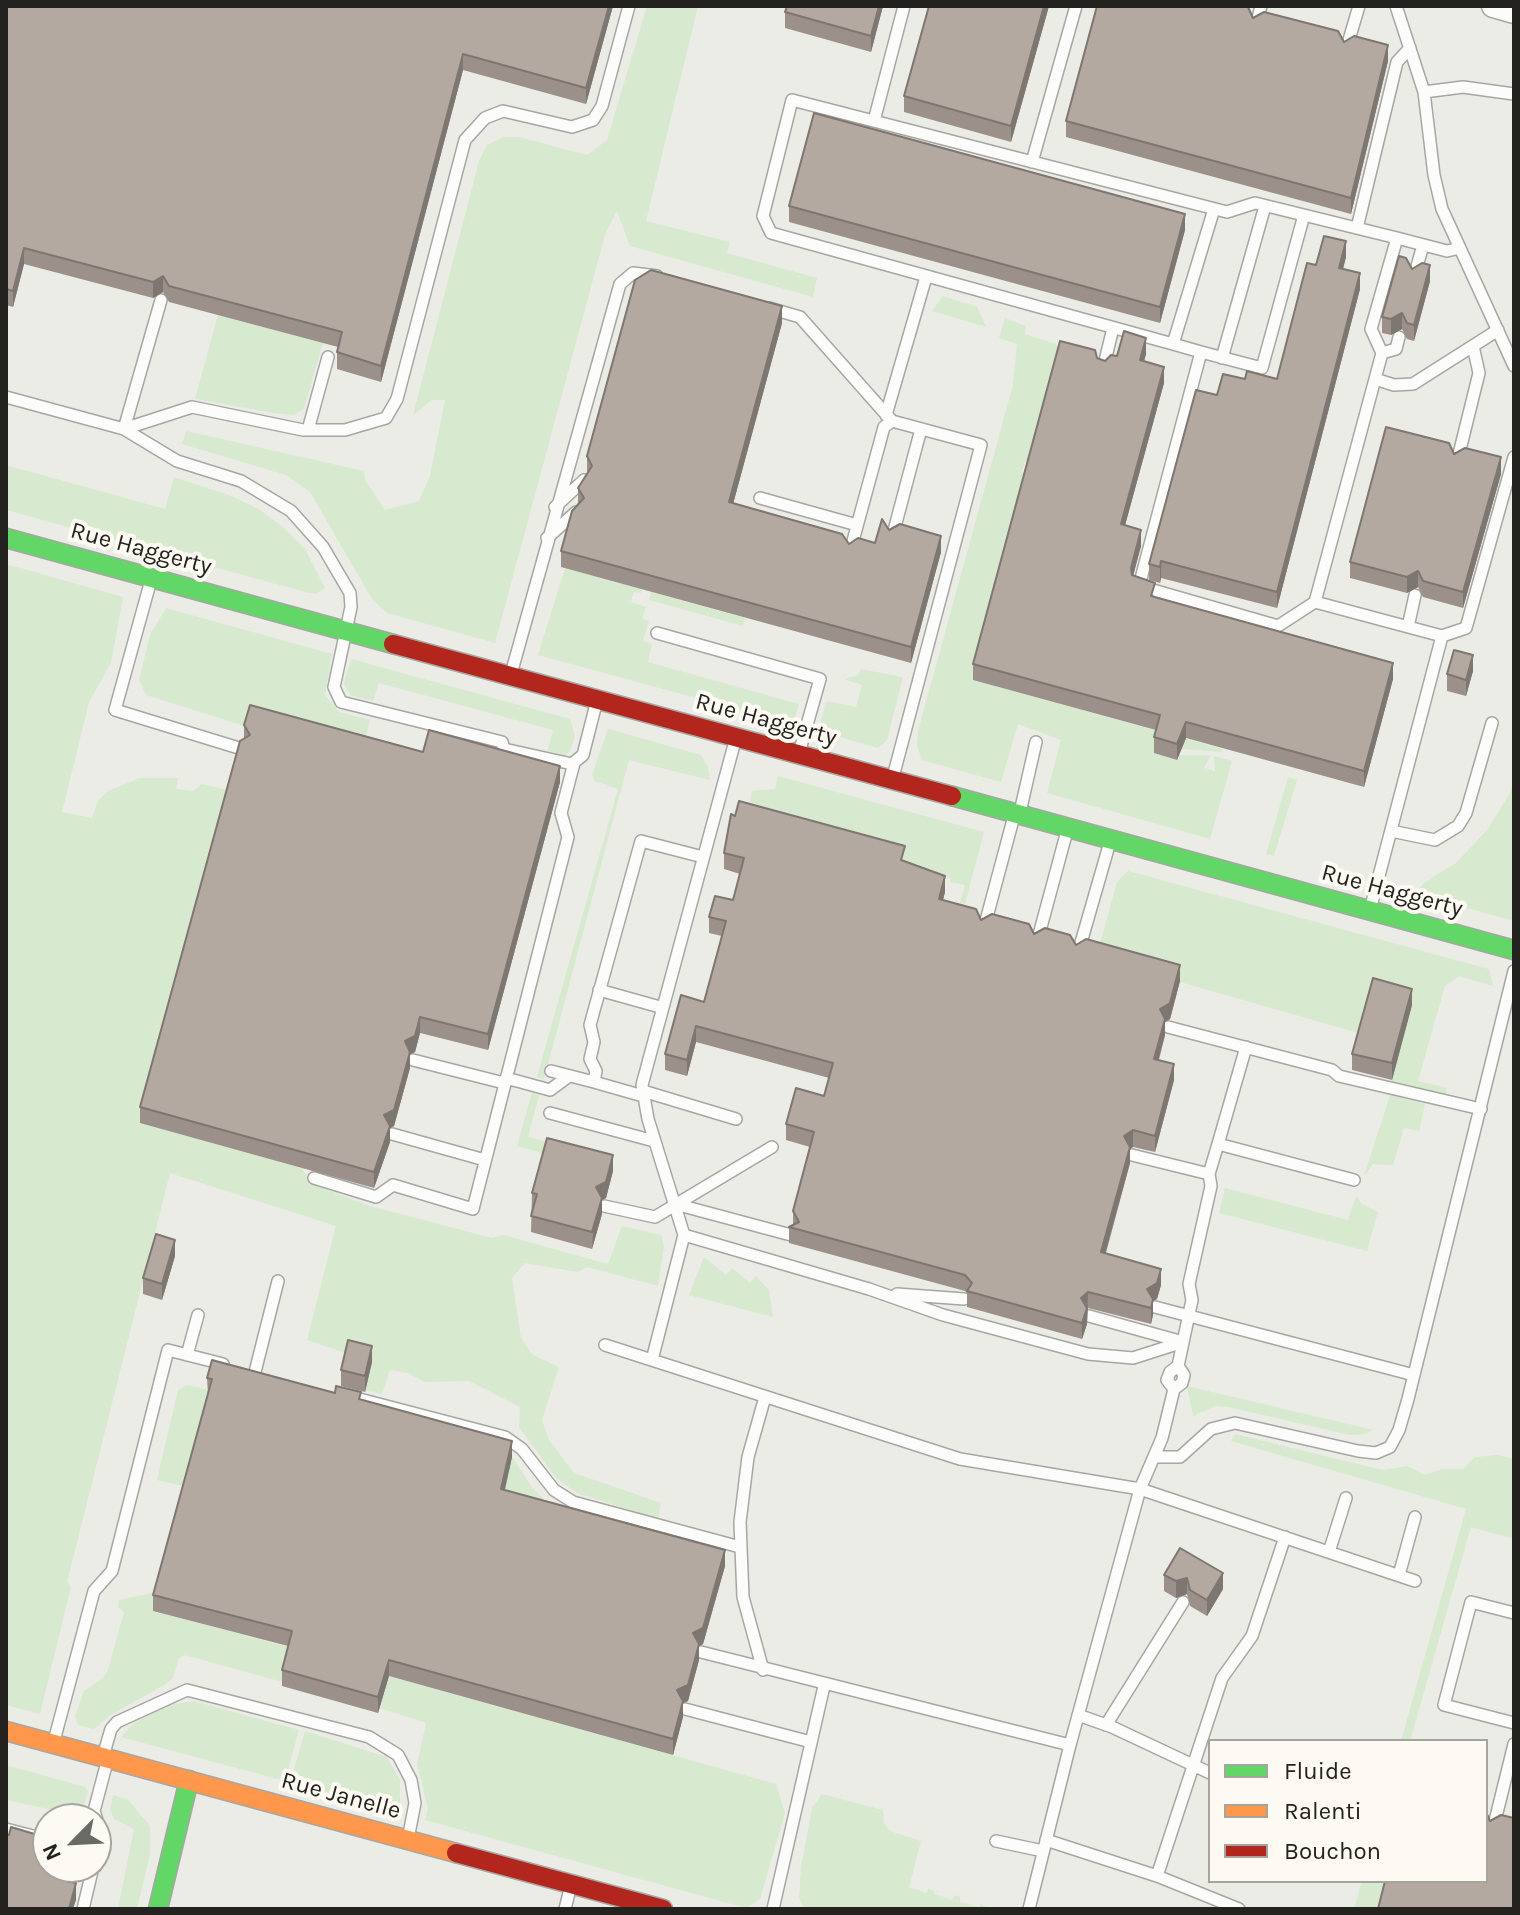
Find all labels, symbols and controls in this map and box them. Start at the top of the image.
street label: Rue Haggerty [67,516,215,582]
street label: Rue Haggerty [692,687,840,753]
street label: Rue Haggerty [1318,858,1466,924]
legend [1208,1739,1488,1883]
text: Fluide [1284,1757,1352,1785]
street label: Rue Janelle [278,1766,404,1826]
text: Ralenti [1284,1797,1362,1825]
north arrow [32,1803,112,1883]
text: Bouchon [1284,1837,1381,1865]
text: N [37,1839,67,1864]

